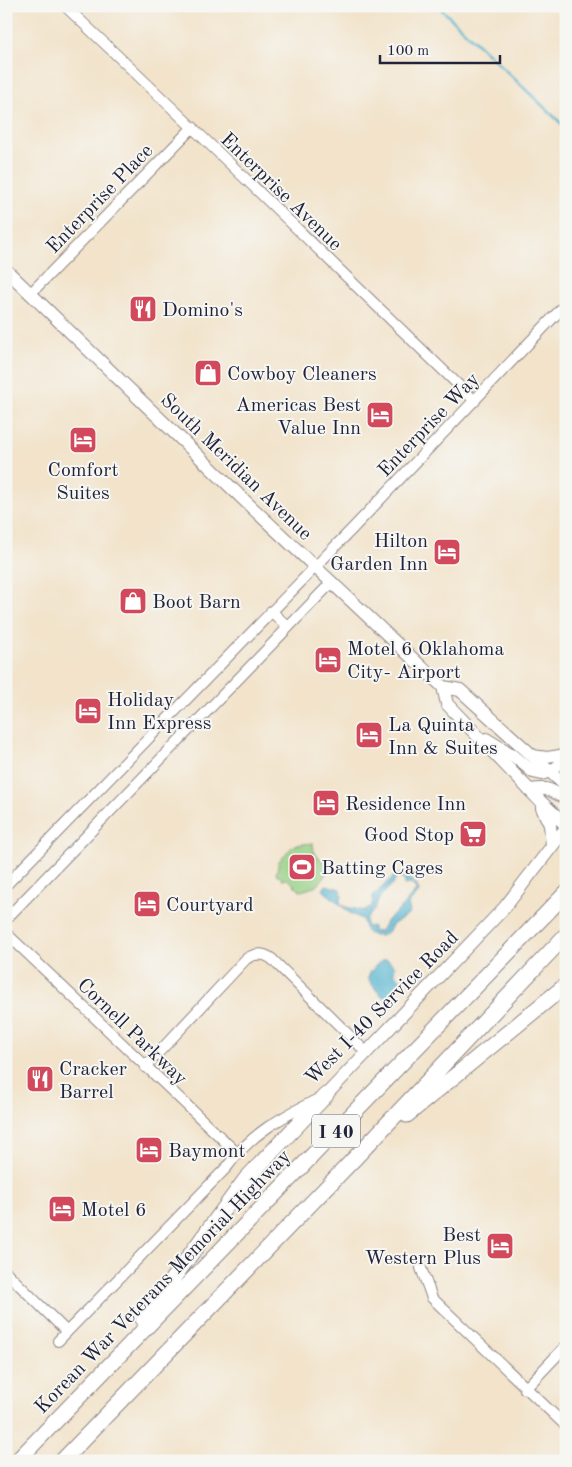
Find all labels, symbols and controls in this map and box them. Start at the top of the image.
scale bar [380,32,500,64]
text: 100 m [387,44,429,59]
street label: Enterprise Avenue [216,130,345,255]
street label: Enterprise Place [43,141,157,258]
restaurant icon: Domino's [128,294,158,324]
place label: Domino's [162,301,243,321]
shop icon: Cowboy Cleaners [193,358,223,388]
place label: Cowboy Cleaners [227,365,377,385]
street label: Enterprise Way [375,369,484,481]
street label: South Meridian Avenue [156,390,315,545]
place label: Americas Best Value Inn [235,396,361,439]
hotel icon: Americas Best Value Inn [365,400,395,430]
hotel icon: Comfort Suites [68,425,98,455]
place label: Comfort Suites [48,461,118,504]
place label: Hilton Garden Inn [330,532,428,575]
hotel icon: Hilton Garden Inn [432,537,462,567]
shop icon: Boot Barn [118,586,148,616]
place label: Boot Barn [152,593,241,613]
place label: Motel 6 Oklahoma City- Airport [347,640,504,683]
hotel icon: Motel 6 Oklahoma City- Airport [313,645,343,675]
place label: Holiday Inn Express [107,691,211,734]
hotel icon: Holiday Inn Express [73,696,103,726]
place label: La Quinta Inn & Suites [388,716,498,759]
hotel icon: La Quinta Inn & Suites [354,720,384,750]
hotel icon: Residence Inn [311,788,341,818]
place label: Residence Inn [345,795,466,815]
supermarket icon: Good Stop [458,819,488,849]
place label: Good Stop [364,826,454,846]
sports icon: Batting Cages [287,852,317,882]
place label: Batting Cages [321,859,443,879]
hotel icon: Courtyard [132,889,162,919]
place label: Courtyard [166,896,254,916]
street label: West I-40 Service Road [302,928,463,1089]
street label: Cornell Parkway [73,975,191,1090]
place label: Cracker Barrel [59,1060,127,1103]
restaurant icon: Cracker Barrel [25,1064,55,1094]
road number: I 40 [312,1114,360,1148]
hotel icon: Baymont [134,1135,164,1165]
place label: Baymont [168,1142,246,1162]
street label: Korean War Veterans Memorial Highway [32,1146,295,1418]
hotel icon: Motel 6 [47,1194,77,1224]
place label: Motel 6 [81,1201,146,1221]
place label: Best Western Plus [365,1226,481,1269]
hotel icon: Best Western Plus [485,1231,515,1261]

